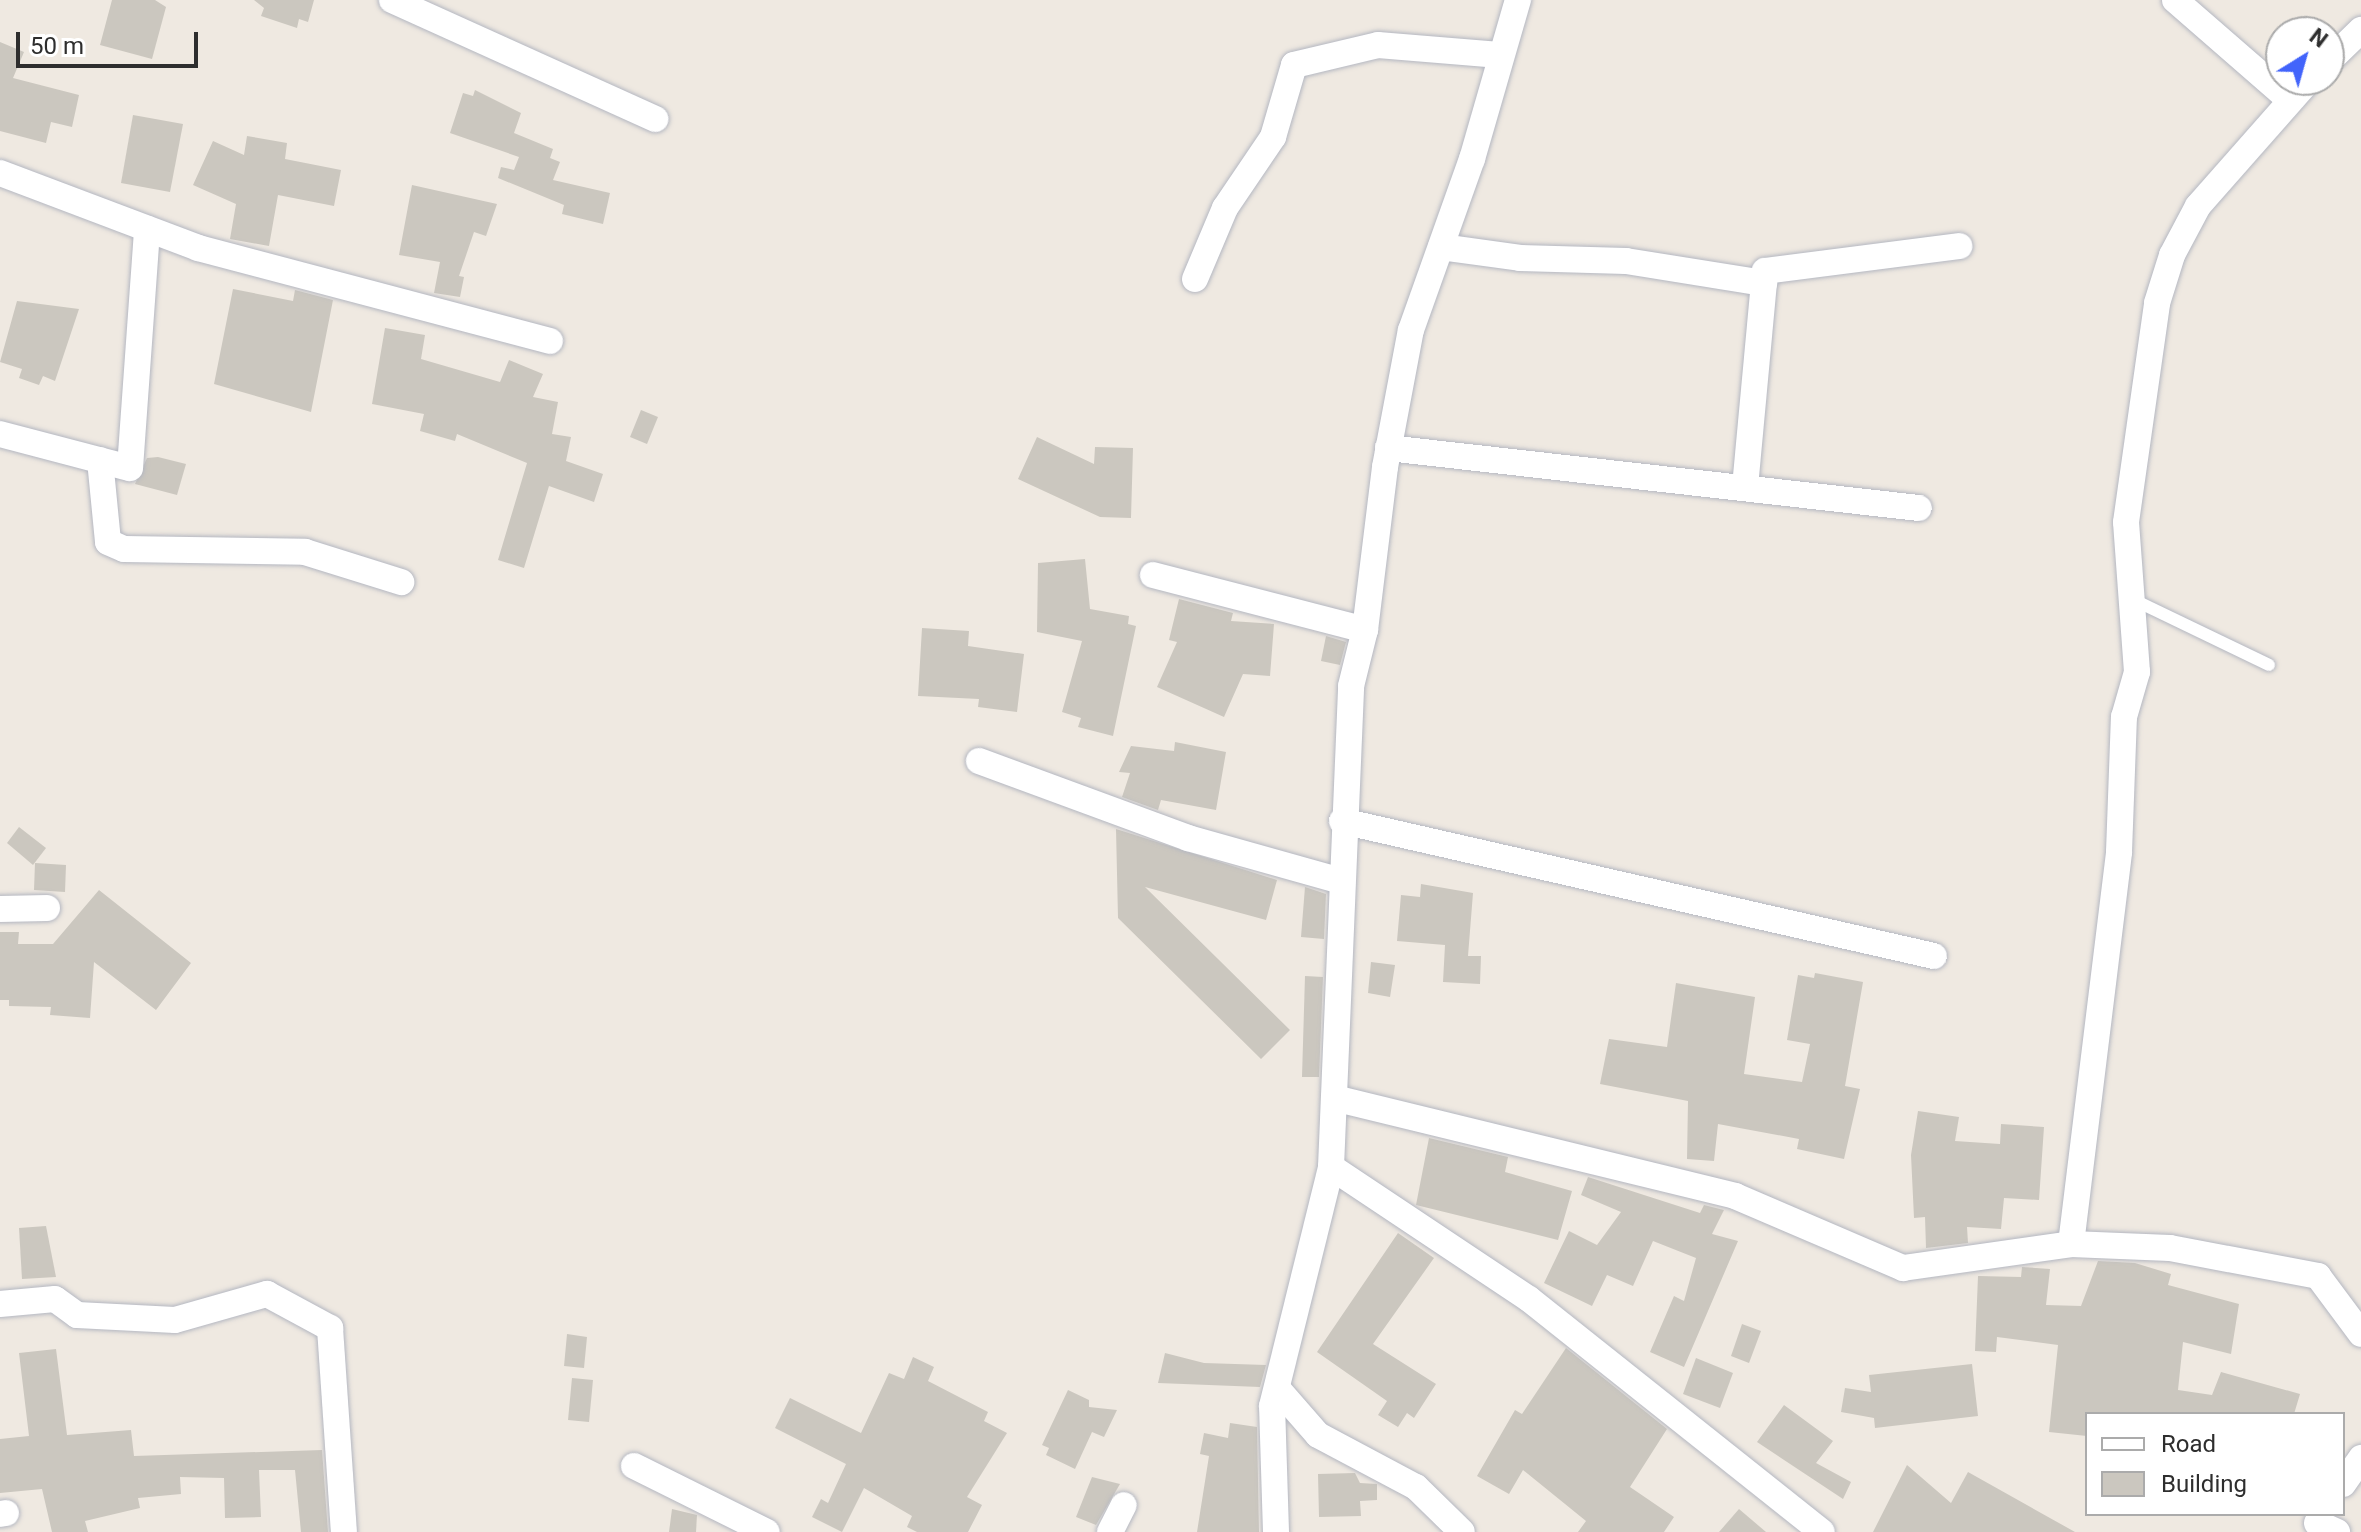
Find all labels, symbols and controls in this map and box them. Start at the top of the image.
scale bar [20,16,202,66]
north arrow [2265,16,2345,96]
text: N [2305,23,2332,53]
text: 50 m [30,32,84,60]
legend [2085,1412,2345,1516]
text: Road [2161,1430,2216,1458]
text: Building [2161,1470,2247,1498]

